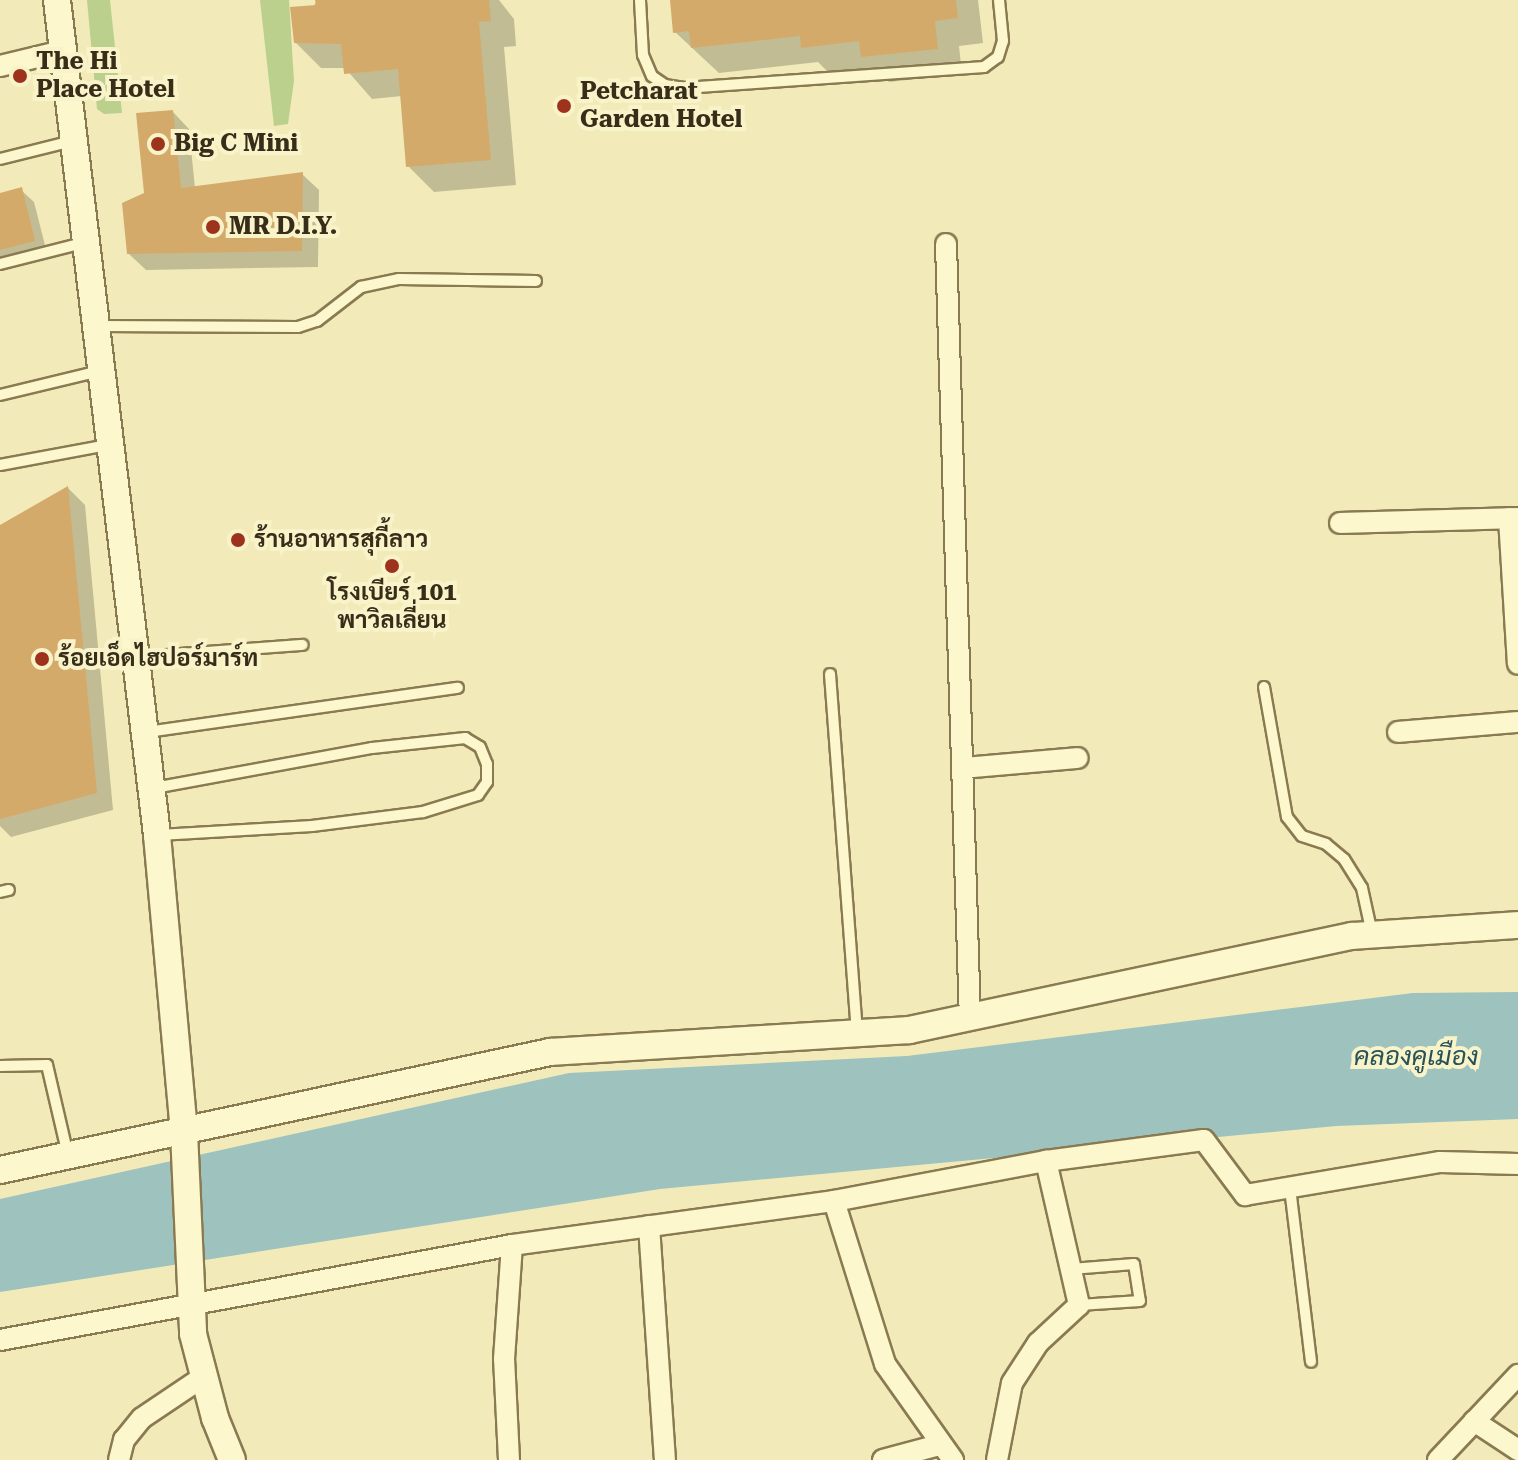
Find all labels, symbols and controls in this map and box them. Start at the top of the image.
place label: The Hi Place Hotel [36,48,175,104]
marker: The Hi Place Hotel [11,67,29,85]
place label: Petcharat Garden Hotel [580,78,742,134]
marker: Petcharat Garden Hotel [555,97,573,115]
place label: Big C Mini [174,130,298,158]
marker: Big C Mini [149,135,167,153]
place label: MR D.I.Y. [229,213,337,241]
marker: MR D.I.Y. [204,218,222,236]
place label: ร้านอาหารสุกี้ลาว [254,526,428,554]
marker: ร้านอาหารสุกี้ลาว [229,531,247,549]
marker: โรงเบียร์ 101 พาวิลเลี่ยน [383,557,401,575]
place label: โรงเบียร์ 101 พาวิลเลี่ยน [327,579,457,635]
place label: ร้อยเอ็ดไฮปอร์มาร์ท [58,645,258,673]
marker: ร้อยเอ็ดไฮปอร์มาร์ท [33,650,51,668]
water label: คลองคูเมือง [1354,1041,1478,1073]

